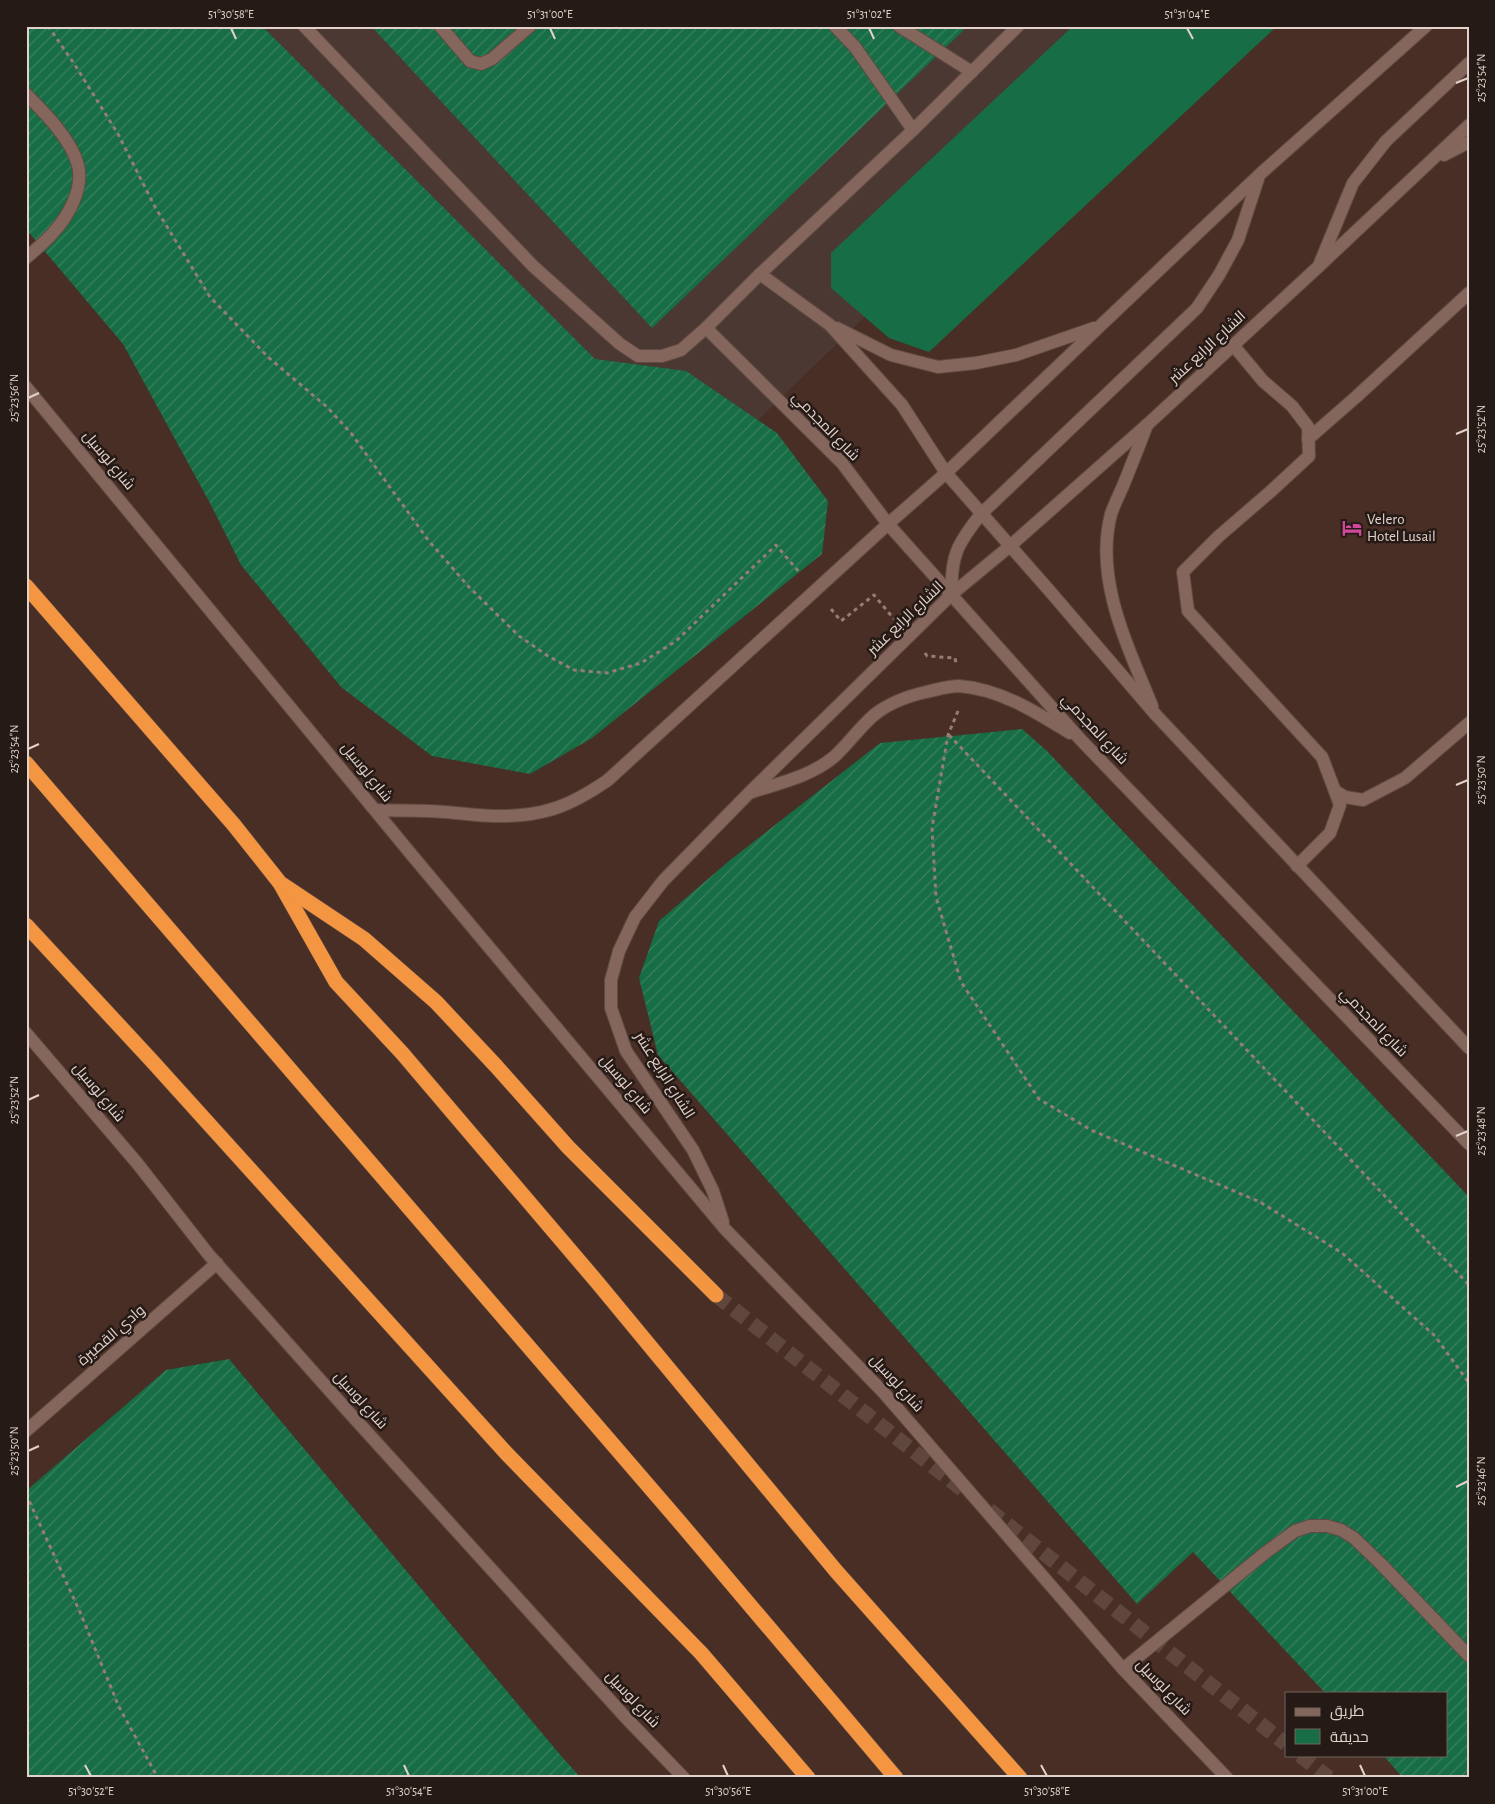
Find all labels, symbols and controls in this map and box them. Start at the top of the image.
text: 51°30'58"E [208,8,254,20]
text: 51°31'00"E [527,8,573,20]
text: 51°31'02"E [847,8,892,20]
text: 51°31'04"E [1165,8,1210,20]
text: 25°23'54"N [1475,54,1487,102]
street label: الشارع الرابع عشر [1165,307,1251,389]
text: 25°23'56"N [8,374,20,422]
street label: شارع المجدمي [786,388,863,467]
text: 25°23'52"N [1475,405,1487,453]
street label: شارع لوسيل [78,427,138,495]
place label: Velero Hotel Lusail [1367,512,1436,544]
hotel icon: Velero Hotel Lusail [1341,517,1363,539]
street label: الشارع الرابع عشر [863,578,948,661]
street label: شارع المجدمي [1056,691,1131,770]
text: 25°23'54"N [8,725,20,773]
street label: شارع لوسيل [336,739,396,807]
text: 25°23'50"N [1475,755,1487,805]
street label: شارع المجدمي [1334,984,1411,1063]
street label: الشارع الرابع عشر [629,1028,698,1123]
street label: شارع لوسيل [595,1051,655,1119]
street label: شارع لوسيل [68,1059,128,1127]
text: 25°23'52"N [8,1076,20,1124]
text: 25°23'48"N [1475,1106,1487,1156]
street label: وادي القصيرة [75,1302,150,1371]
street label: شارع لوسيل [865,1351,927,1417]
street label: شارع لوسيل [329,1368,391,1434]
text: 25°23'50"N [8,1426,20,1476]
text: 25°23'46"N [1475,1456,1487,1506]
street label: شارع لوسيل [1131,1656,1195,1720]
street label: شارع لوسيل [601,1667,663,1733]
legend [1285,1692,1448,1756]
text: طريق [1330,1704,1364,1721]
text: حديقة [1330,1730,1369,1745]
text: 51°30'52"E [68,1785,114,1797]
text: 51°30'54"E [386,1785,432,1797]
text: 51°30'56"E [705,1785,751,1797]
text: 51°30'58"E [1024,1785,1070,1797]
text: 51°31'00"E [1342,1785,1388,1797]

